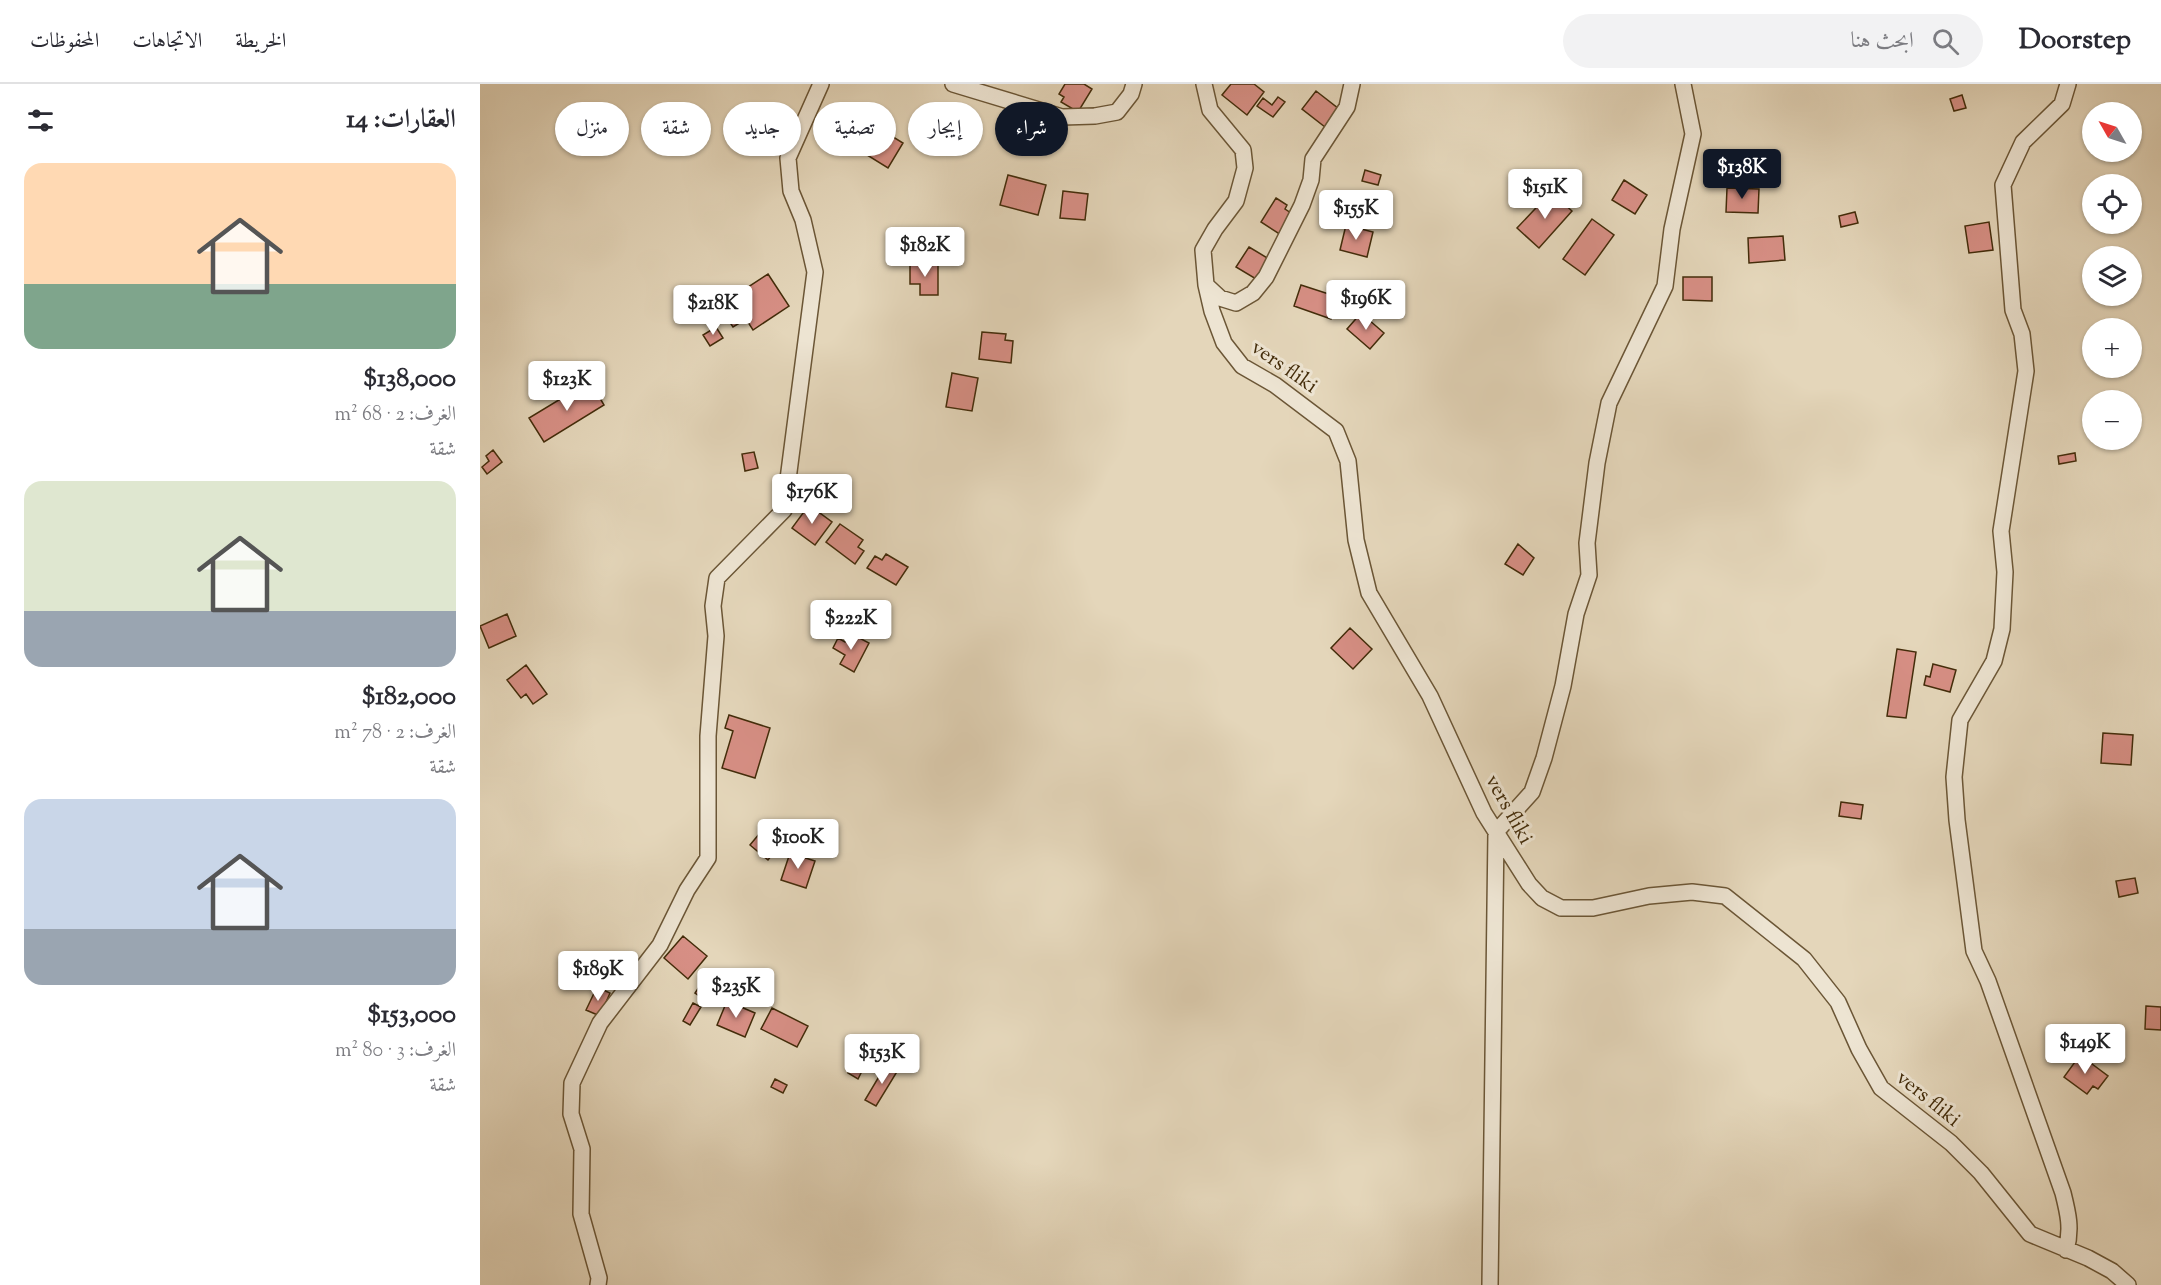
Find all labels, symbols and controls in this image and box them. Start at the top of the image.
search box [1563,14,1983,68]
text: Doorstep [2019,21,2131,61]
icon: search [1929,25,1962,58]
text: ابحث هنا [1850,26,1914,58]
text: المحفوظات [30,27,99,57]
text: الاتجاهات [132,27,202,57]
text: الخريطة [235,27,286,57]
text: العقارات: 14 [346,102,456,139]
chip: منزل [555,102,629,156]
chip: شقة [641,102,711,156]
chip: جديد [723,102,801,156]
chip: تصفية [813,102,896,156]
chip: إيجار [908,102,983,156]
chip: شراء [995,102,1068,156]
north arrow [2082,102,2142,162]
map controls [2082,102,2142,450]
icon: filters [24,104,57,137]
pin: $138K [1700,149,1784,200]
text: $138K [1717,154,1767,183]
pin: $151K [1503,169,1587,220]
text: $151K [1522,174,1568,203]
button: locate [2082,174,2142,234]
pin: $155K [1314,190,1398,241]
text: $155K [1333,195,1379,224]
icon: home [186,202,294,310]
pin: $182K [883,227,967,278]
text: $182K [899,232,951,261]
button: layers [2082,246,2142,306]
pin: $196K [1324,280,1408,331]
pin: $218K [671,285,755,336]
text: $196K [1340,285,1392,314]
text: $218K [687,290,739,319]
button: + [2082,318,2142,378]
street label: vers fliki [1244,334,1323,402]
text: $138,000 [363,361,456,398]
pin: $123K [525,361,609,412]
text: $123K [542,366,592,395]
button: − [2082,390,2142,450]
text: الغرف: 2 · 68 m² [334,401,456,430]
text: شقة [430,436,456,465]
pin: $176K [770,474,854,525]
text: $176K [786,479,838,508]
icon: home [186,520,294,628]
pin: $222K [809,600,893,651]
text: $222K [824,605,878,634]
text: $182,000 [361,679,456,716]
text: الغرف: 2 · 78 m² [334,719,456,748]
text: شقة [430,754,456,783]
street label: vers fliki [1477,770,1540,850]
pin: $100K [756,819,840,870]
text: $100K [772,824,824,853]
icon: home [186,838,294,946]
pin: $189K [556,951,640,1002]
text: $189K [572,956,624,985]
pin: $235K [694,968,778,1019]
text: $235K [711,973,761,1002]
text: $153,000 [367,997,456,1034]
pin: $149K [2043,1024,2127,1075]
text: $149K [2059,1029,2111,1058]
pin: $153K [840,1034,924,1085]
text: الغرف: 3 · 80 m² [335,1037,456,1066]
text: $153K [859,1039,905,1068]
street label: vers fliki [1889,1064,1967,1135]
text: شقة [430,1072,456,1101]

